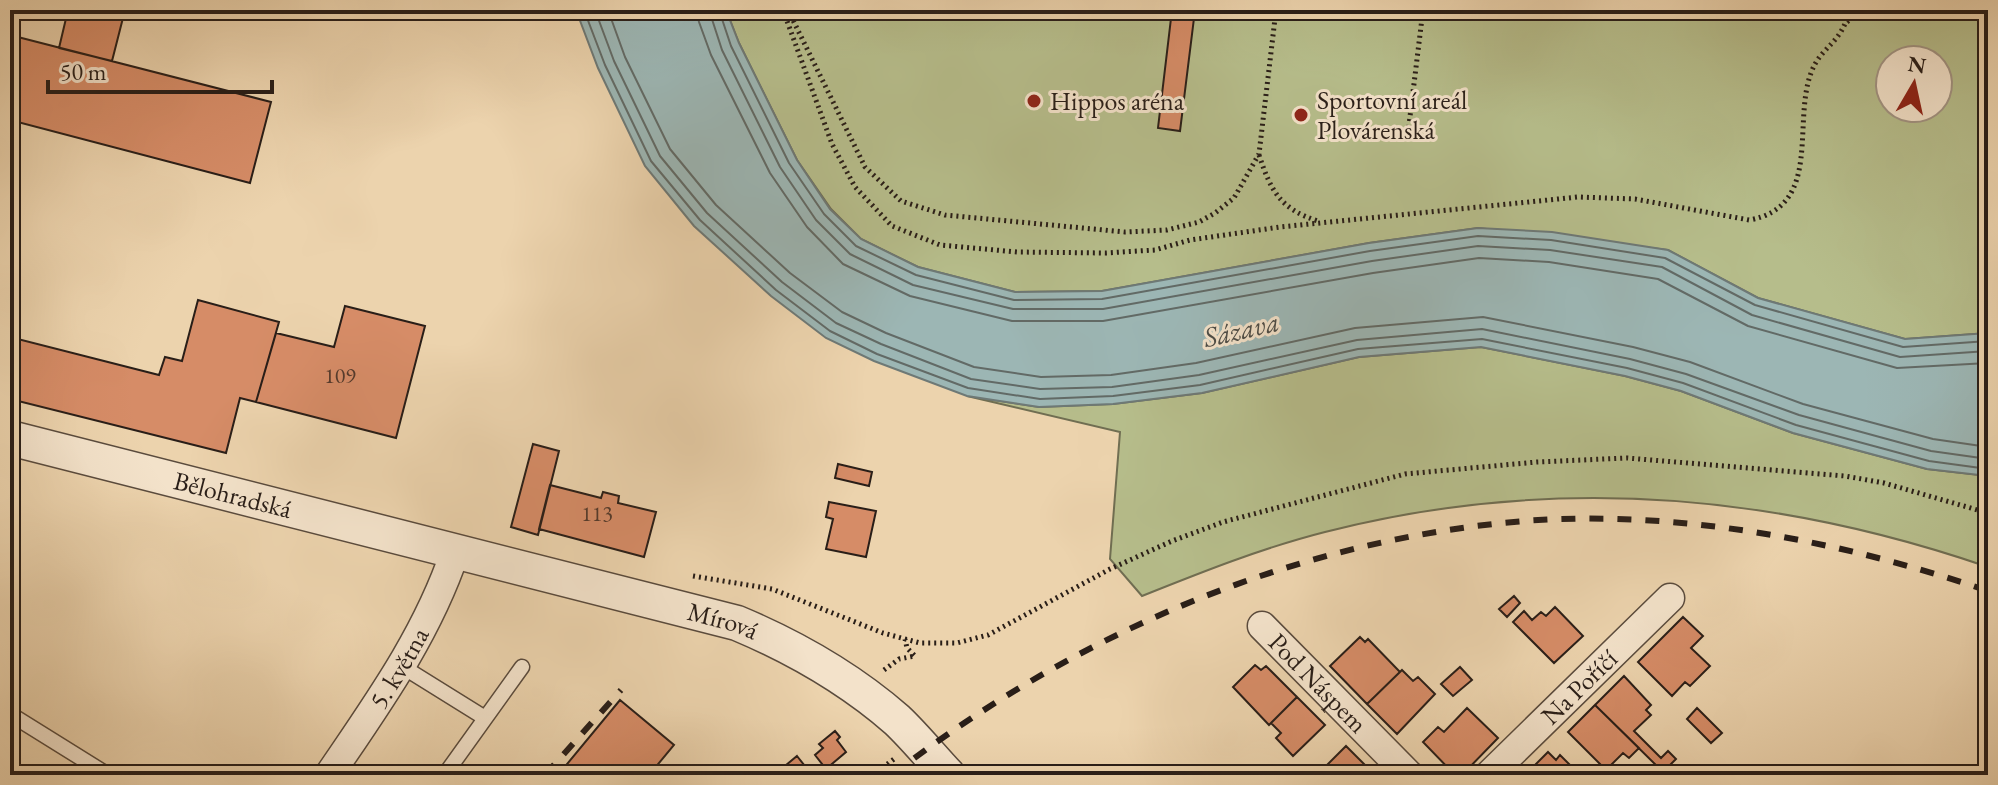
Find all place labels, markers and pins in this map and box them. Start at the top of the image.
place label: Sportovní areál Plovárenská [1317,83,1467,147]
place label: Hippos aréna [1050,84,1185,118]
marker: Hippos aréna [1025,92,1043,110]
marker: Sportovní areál Plovárenská [1292,106,1310,124]

